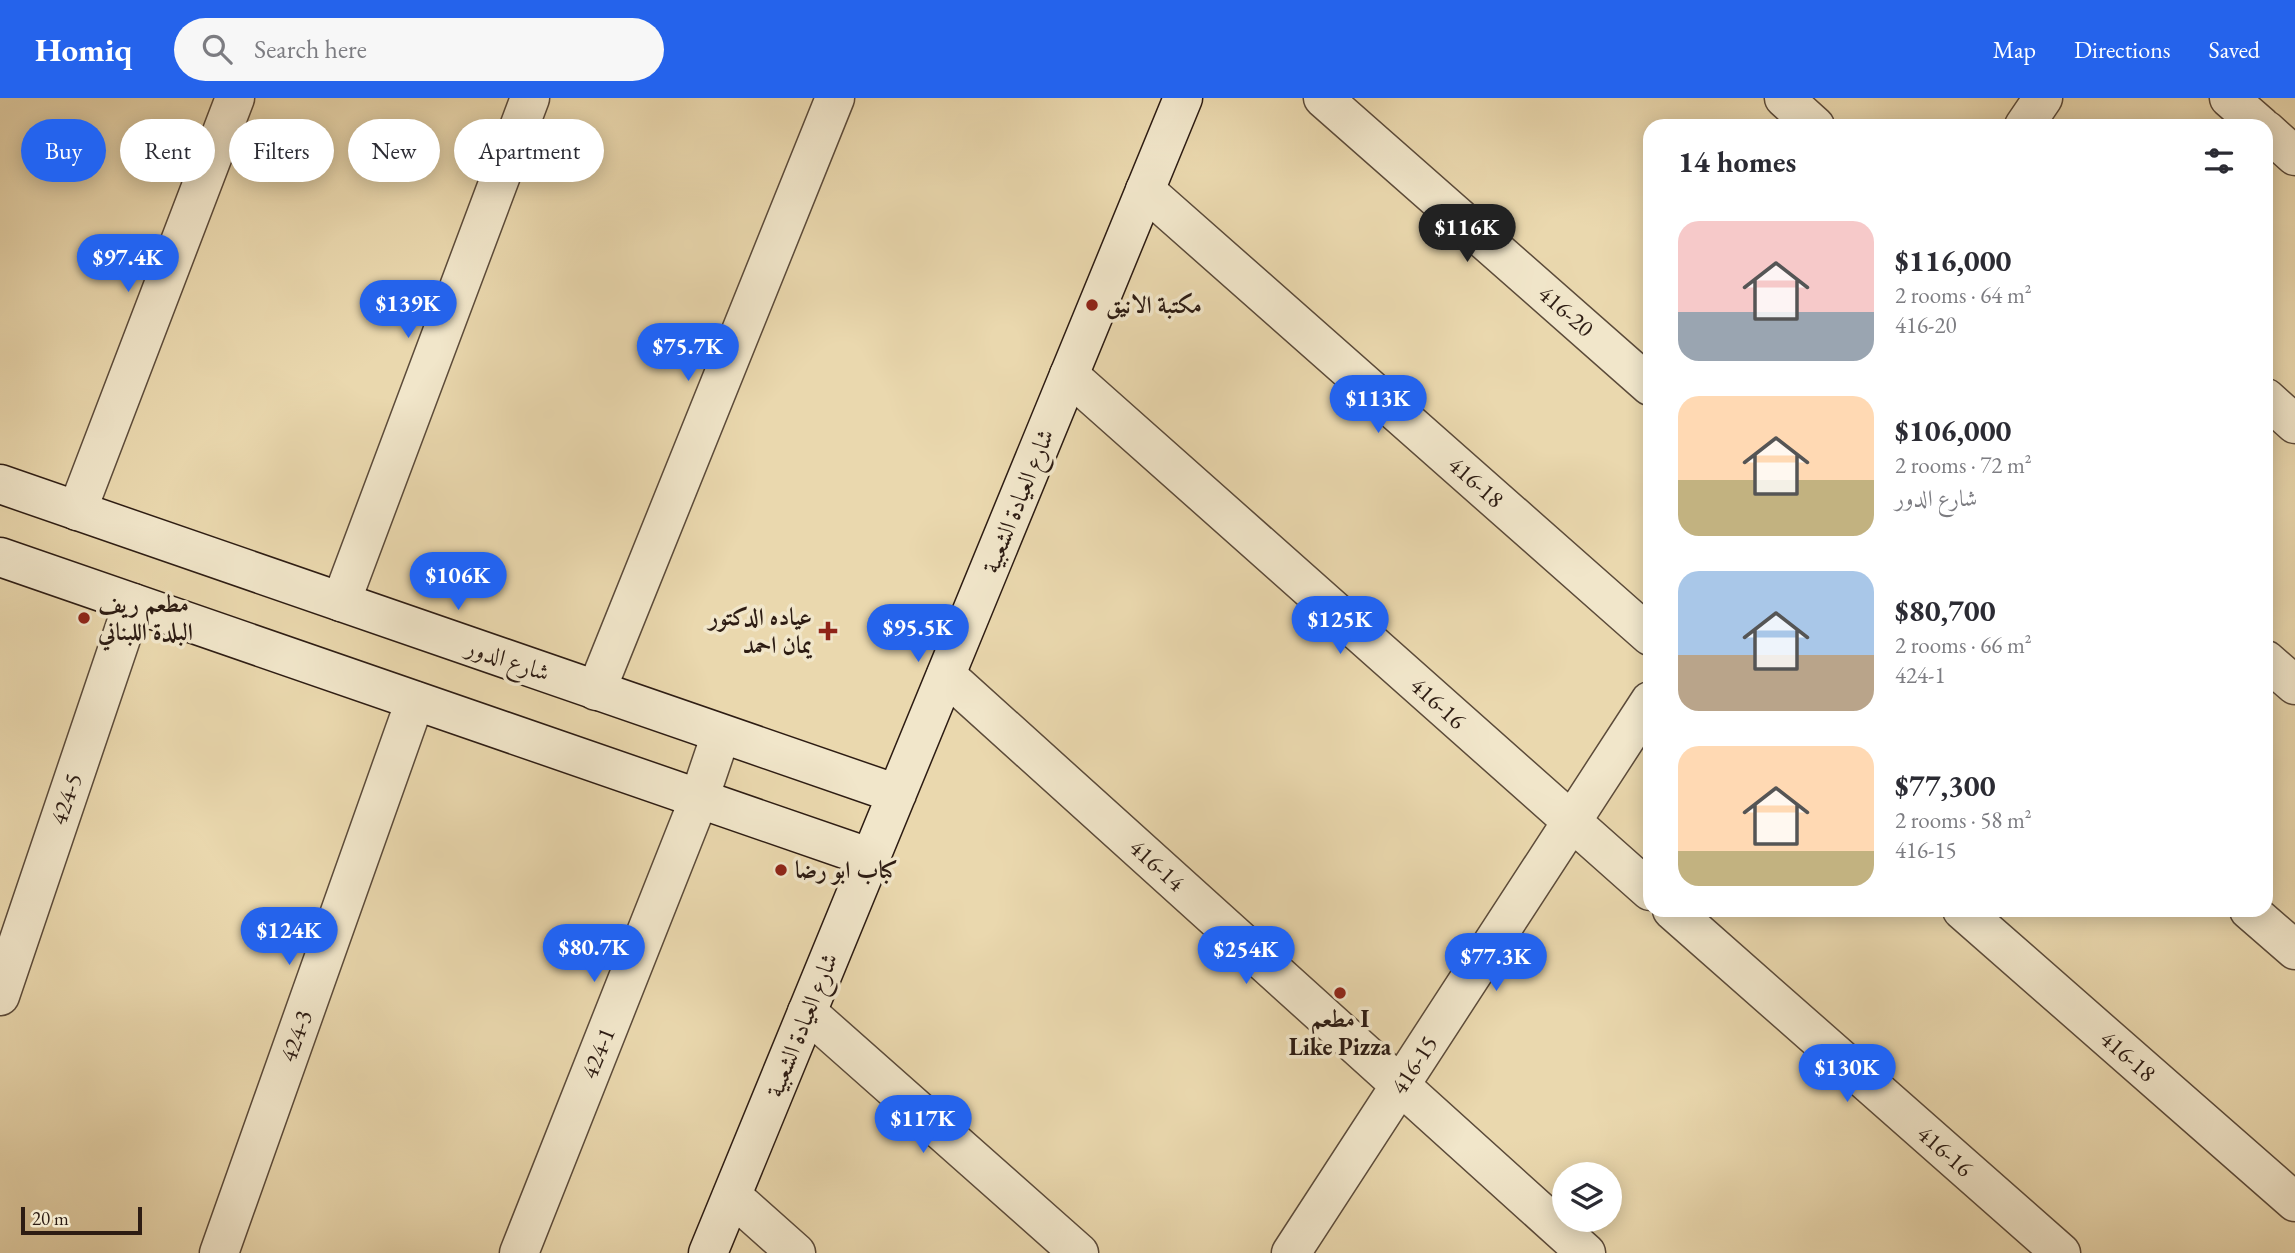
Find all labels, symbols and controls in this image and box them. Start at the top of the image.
search box [174,18,664,81]
text: Homiq [35,28,132,71]
icon: search [198,30,236,68]
text: Search here [254,32,367,66]
text: Map [1993,34,2036,65]
text: Directions [2074,34,2171,65]
text: Saved [2209,34,2260,65]
chip: Buy [21,119,106,182]
chip: Rent [120,119,215,182]
chip: Filters [229,119,334,182]
chip: New [348,119,440,182]
chip: Apartment [454,119,604,182]
text: 14 homes [1678,142,1796,181]
icon: filters [2200,142,2238,180]
pin: $116K [1418,204,1516,264]
text: $116K [1435,212,1499,242]
pin: $97.4K [71,234,185,294]
text: $116,000 [1895,241,2011,280]
text: $97.4K [93,242,163,272]
icon: home [1734,249,1818,333]
street label: 416-20 [1532,278,1601,343]
pin: $139K [359,280,457,340]
text: 2 rooms · 64 m² [1895,280,2032,310]
text: $139K [376,288,440,318]
place label: مكتبة الانيق [1106,289,1202,320]
marker: مكتبة الانيق [1084,297,1100,313]
text: 416-20 [1895,310,1957,340]
pin: $75.7K [631,324,745,383]
text: $75.7K [653,331,723,361]
pin: $113K [1329,376,1427,435]
text: $113K [1346,383,1410,413]
text: $106,000 [1895,411,2011,450]
street label: شارع العيادة الشعبية [974,424,1065,579]
icon: home [1734,424,1818,508]
street label: 416-18 [1442,449,1511,514]
text: 2 rooms · 72 m² [1895,450,2032,480]
text: شارع الدور [1895,483,1977,513]
pin: $106K [409,552,507,612]
text: $106K [426,560,490,590]
place label: مطعم ريف البلدة اللبناني [97,588,193,651]
text: $80,700 [1895,591,1996,630]
pin: $125K [1291,596,1389,656]
icon: home [1734,599,1818,683]
place label: عياده الدكتور يمان احمد [706,601,813,660]
pin: $95.5K [861,604,975,664]
text: $125K [1308,604,1372,634]
marker: مطعم ريف البلدة اللبناني [76,610,92,626]
text: $95.5K [883,612,953,642]
marker: عياده الدكتور يمان احمد [818,621,838,641]
street label: شارع الدور [459,630,554,693]
text: 2 rooms · 66 m² [1895,630,2032,660]
text: 424-1 [1895,660,1945,690]
street label: 416-16 [1404,670,1473,736]
text: $77,300 [1895,766,1996,805]
street label: 424-5 [42,769,89,829]
icon: home [1734,774,1818,858]
text: 2 rooms · 58 m² [1895,805,2032,835]
street label: 416-14 [1123,832,1192,898]
text: 416-15 [1895,835,1957,865]
place label: كباب ابو رضا [795,854,898,885]
marker: كباب ابو رضا [773,862,789,878]
pin: $124K [240,908,338,967]
text: $124K [257,915,321,945]
pin: $80.7K [537,924,651,984]
pin: $254K [1197,926,1295,986]
text: $80.7K [559,932,629,962]
text: $254K [1214,934,1278,964]
pin: $77.3K [1439,934,1553,993]
text: $77.3K [1461,941,1531,971]
street label: شارع العيادة الشعبية [758,948,849,1103]
marker: مطعم I Like Pizza [1332,985,1348,1001]
place label: مطعم I Like Pizza [1289,1003,1392,1062]
street label: 424-3 [272,1006,319,1066]
street label: 424-1 [573,1023,622,1083]
street label: 416-18 [2094,1023,2163,1088]
street label: 416-15 [1383,1029,1444,1100]
pin: $130K [1798,1044,1896,1104]
text: $130K [1815,1052,1879,1082]
pin: $117K [874,1096,972,1155]
text: $117K [891,1103,955,1133]
street label: 416-16 [1911,1118,1980,1183]
map controls [1552,1162,1622,1232]
button: layers [1552,1162,1622,1232]
scale bar [21,1204,142,1236]
text: 20 m [32,1206,69,1231]

